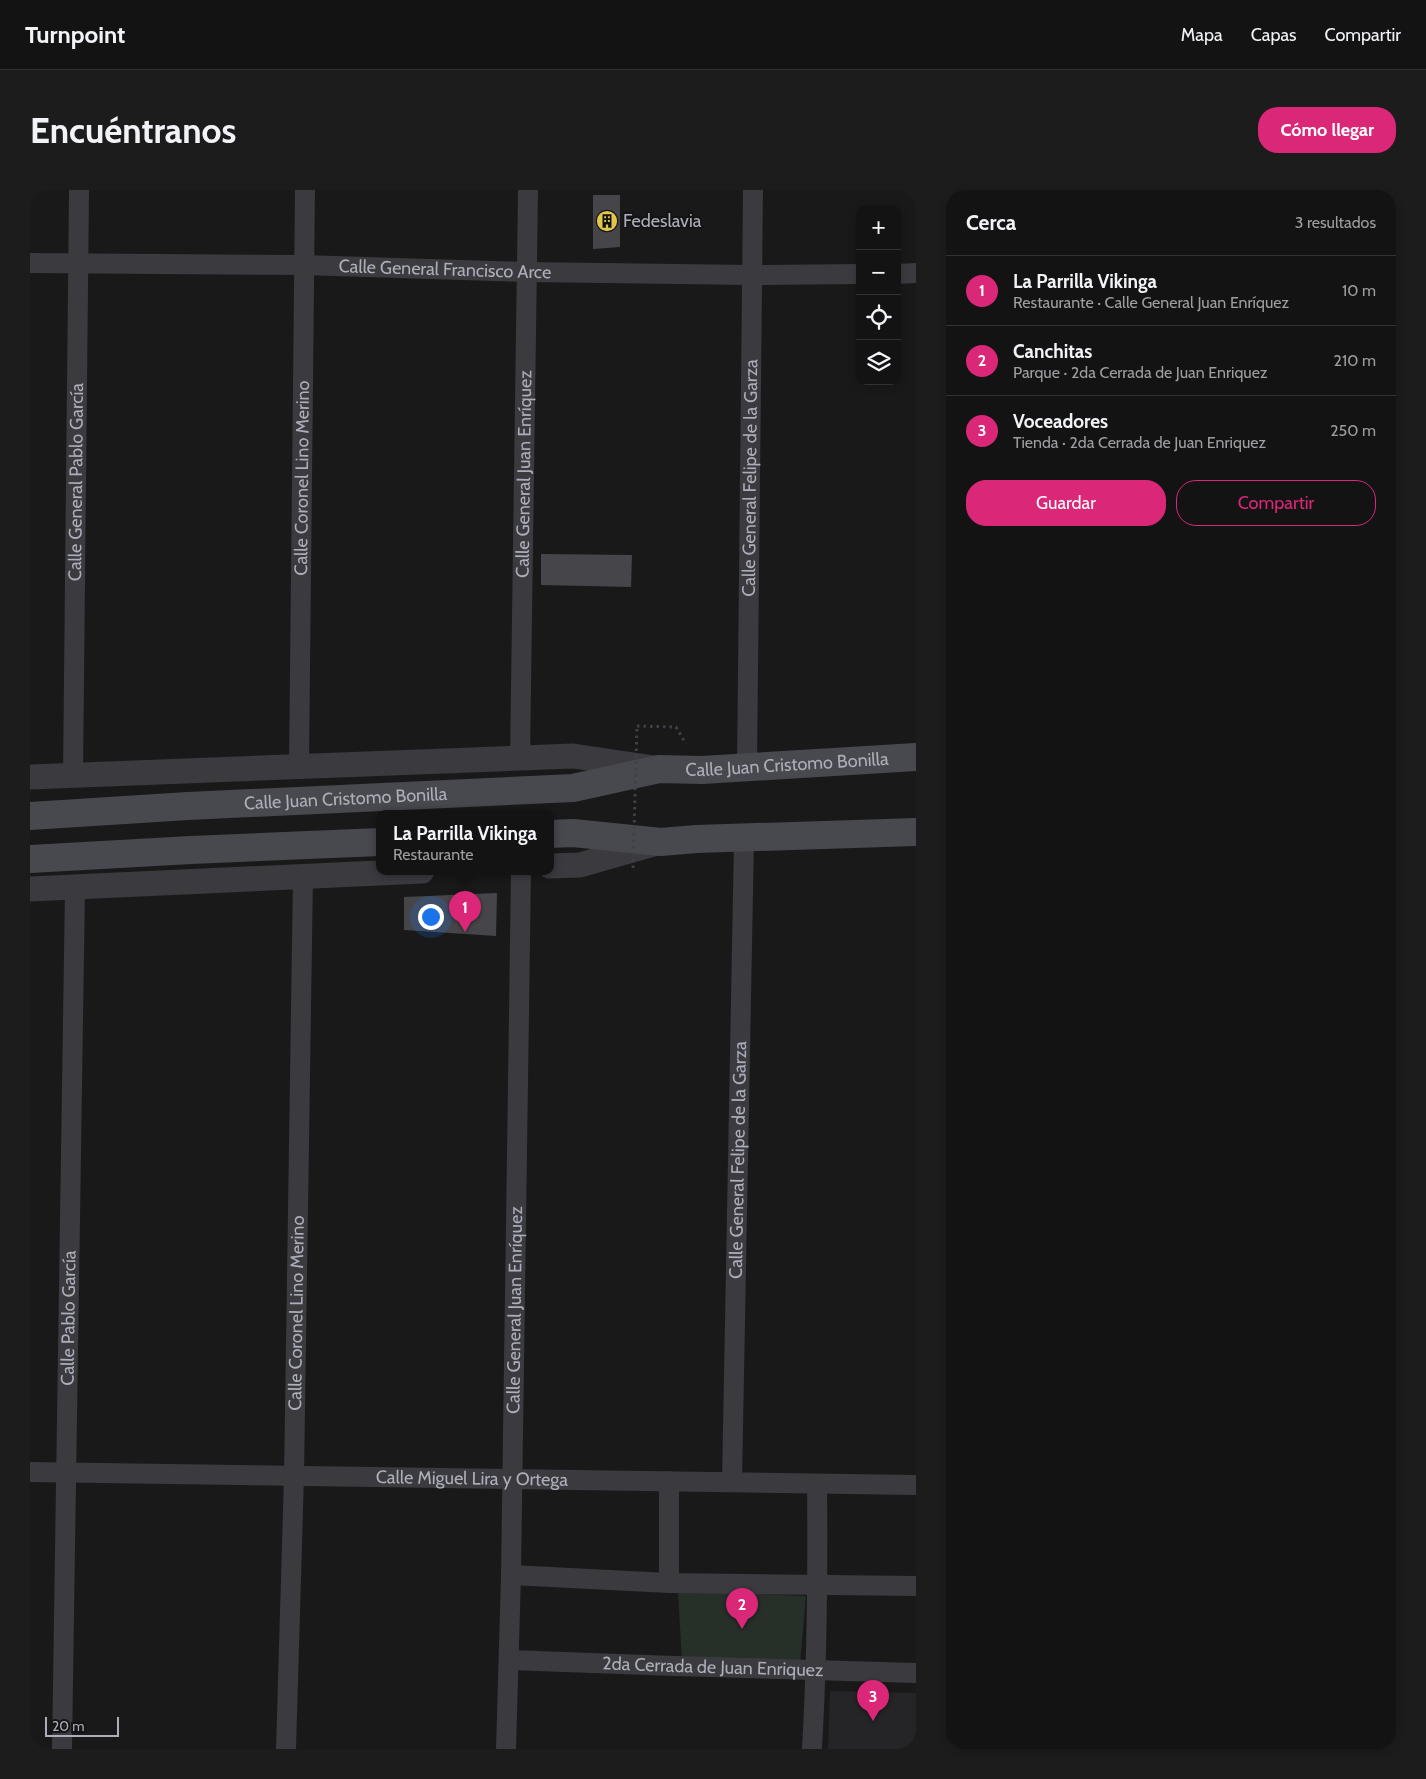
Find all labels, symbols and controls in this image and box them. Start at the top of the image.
text: Turnpoint [25,20,125,49]
text: Mapa [1181,24,1223,46]
text: Capas [1251,24,1297,46]
text: Compartir [1325,24,1401,46]
button: Cómo llegar [1258,107,1396,153]
text: Encuéntranos [30,109,236,152]
map controls [856,205,901,385]
button: + [856,205,901,250]
building icon: Fedeslavia [595,209,619,233]
place label: Fedeslavia [623,210,702,232]
text: Cerca [966,210,1016,235]
text: 3 resultados [1295,213,1376,232]
button: − [856,250,901,295]
street label: Calle General Francisco Arce [338,255,551,283]
text: La Parrilla Vikinga [1013,270,1157,293]
text: 1 [979,281,985,300]
text: 10 m [1342,281,1376,300]
text: Restaurante · Calle General Juan Enríquez [1013,293,1289,312]
button: locate [856,295,901,340]
button: layers [856,340,901,385]
text: Canchitas [1013,340,1092,363]
text: 2 [978,351,986,370]
text: 210 m [1334,351,1376,370]
street label: Calle General Felipe de la Garza [738,359,762,597]
text: Parque · 2da Cerrada de Juan Enriquez [1013,363,1267,382]
street label: Calle General Juan Enríquez [512,370,536,578]
street label: Calle Coronel Lino Merino [290,380,314,576]
street label: Calle General Pablo García [64,382,88,581]
text: Voceadores [1013,410,1108,433]
text: 3 [978,421,986,440]
text: 250 m [1330,421,1376,440]
text: Tienda · 2da Cerrada de Juan Enriquez [1013,433,1266,452]
button: Guardar [966,480,1166,526]
button: Compartir [1176,480,1376,526]
street label: Calle Juan Cristomo Bonilla [685,748,890,781]
street label: Calle Juan Cristomo Bonilla [243,783,448,814]
popup [376,810,554,875]
text: La Parrilla Vikinga [393,822,537,845]
text: Restaurante [393,845,474,864]
pin: 1 [449,891,481,932]
your location [418,904,444,930]
street label: Calle General Felipe de la Garza [725,1041,751,1279]
street label: Calle General Juan Enríquez [502,1206,527,1414]
street label: Calle Coronel Lino Merino [284,1215,309,1411]
street label: Calle Pablo García [56,1250,81,1386]
street label: Calle Miguel Lira y Ortega [376,1466,569,1491]
pin: 2 [726,1588,758,1629]
street label: 2da Cerrada de Juan Enriquez [602,1652,824,1681]
pin: 3 [857,1680,889,1721]
scale bar [45,1714,119,1737]
text: 20 m [52,1717,85,1735]

